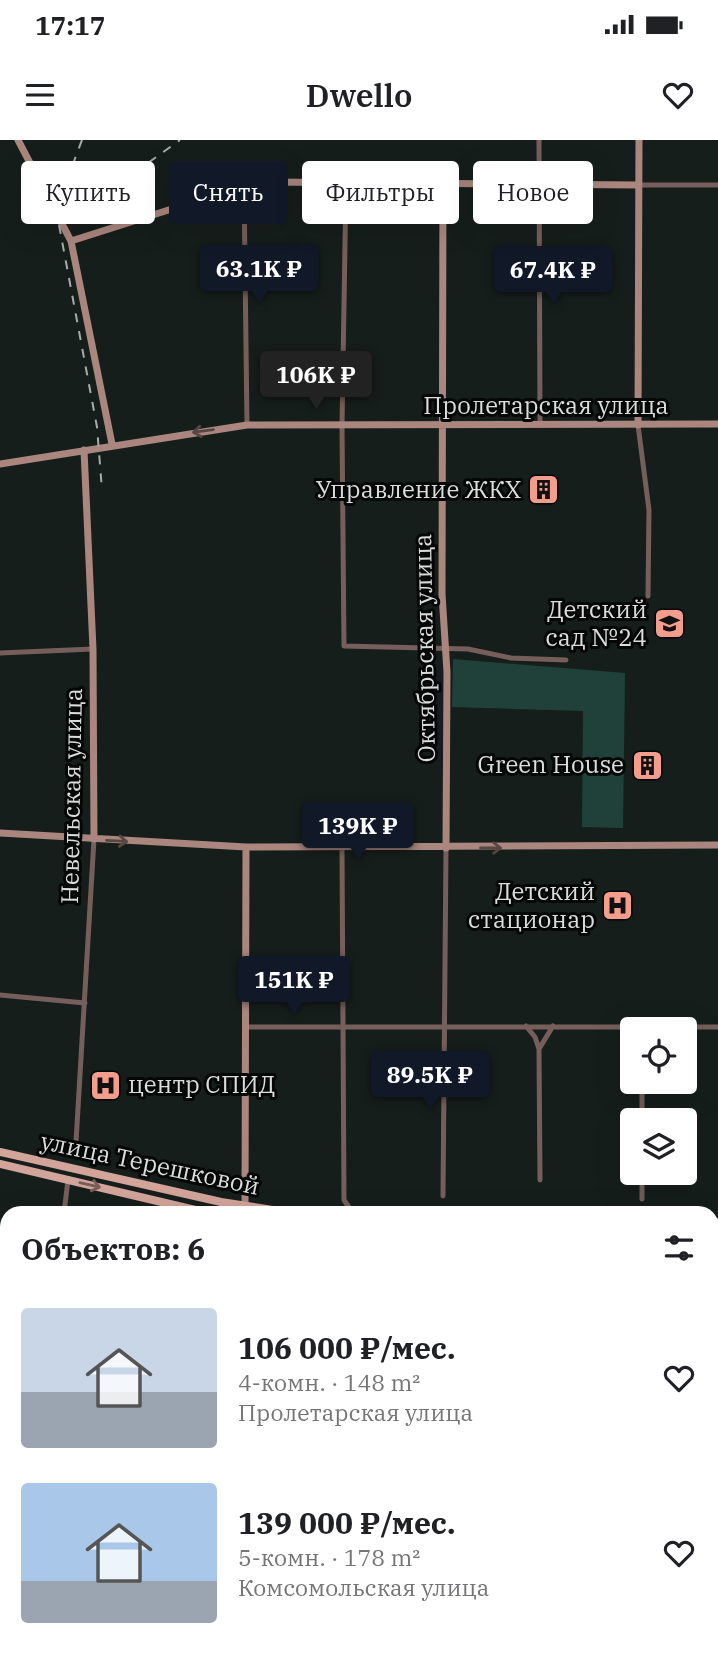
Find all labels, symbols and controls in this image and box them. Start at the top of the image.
text: 17:17 [35,8,105,42]
text: Dwello [306,74,412,116]
icon: menu [21,76,59,114]
icon: heart [659,76,697,114]
chip: Купить [21,161,155,224]
chip: Снять [169,161,288,224]
chip: Фильтры [302,161,459,224]
chip: Новое [473,161,593,224]
pin: 63.1K ₽ [194,246,324,305]
pin: 67.4K ₽ [488,246,618,306]
text: 63.1K ₽ [216,253,302,283]
text: 67.4K ₽ [510,254,596,284]
pin: 106K ₽ [259,352,373,411]
text: 106K ₽ [276,359,356,389]
street label: Пролетарская улица [423,389,669,421]
one-way arrow [192,425,215,438]
place label: Управление ЖКХ [316,473,521,505]
building icon: Управление ЖКХ [527,473,561,507]
street label: Октябрьская улица [406,533,442,763]
place label: Детский сад №24 [546,593,647,653]
school or university icon: Детский сад №24 [653,607,687,641]
street label: Невельская улица [53,688,89,904]
place label: Green House [478,748,624,780]
building icon: Green House [630,748,664,782]
pin: 139K ₽ [301,802,415,862]
text: 139K ₽ [318,810,398,840]
one-way arrow [105,834,128,847]
one-way arrow [480,841,503,855]
place label: Детский стационар [468,875,595,935]
hospital icon: Детский стационар [601,889,635,923]
pin: 151K ₽ [237,956,351,1016]
text: 151K ₽ [254,964,334,994]
map controls [620,1017,697,1185]
button: locate [620,1017,697,1094]
pin: 89.5K ₽ [365,1052,495,1111]
text: 89.5K ₽ [387,1059,473,1089]
hospital icon: центр СПИД [88,1068,122,1102]
place label: центр СПИД [128,1068,275,1100]
button: layers [620,1108,697,1185]
street label: улица Терешковой [38,1124,263,1202]
one-way arrow [79,1179,101,1192]
text: Объектов: 6 [21,1229,205,1268]
icon: filters [660,1229,698,1267]
text: 106 000 ₽/мес. [238,1328,455,1367]
icon: home [77,1336,161,1420]
icon: heart [660,1359,698,1397]
text: 4-комн. · 148 m² [238,1367,420,1397]
text: Пролетарская улица [238,1397,473,1427]
text: 139 000 ₽/мес. [238,1503,455,1542]
icon: home [77,1511,161,1595]
icon: heart [660,1534,698,1572]
text: 5-комн. · 178 m² [238,1542,420,1572]
text: Комсомольская улица [238,1572,489,1602]

